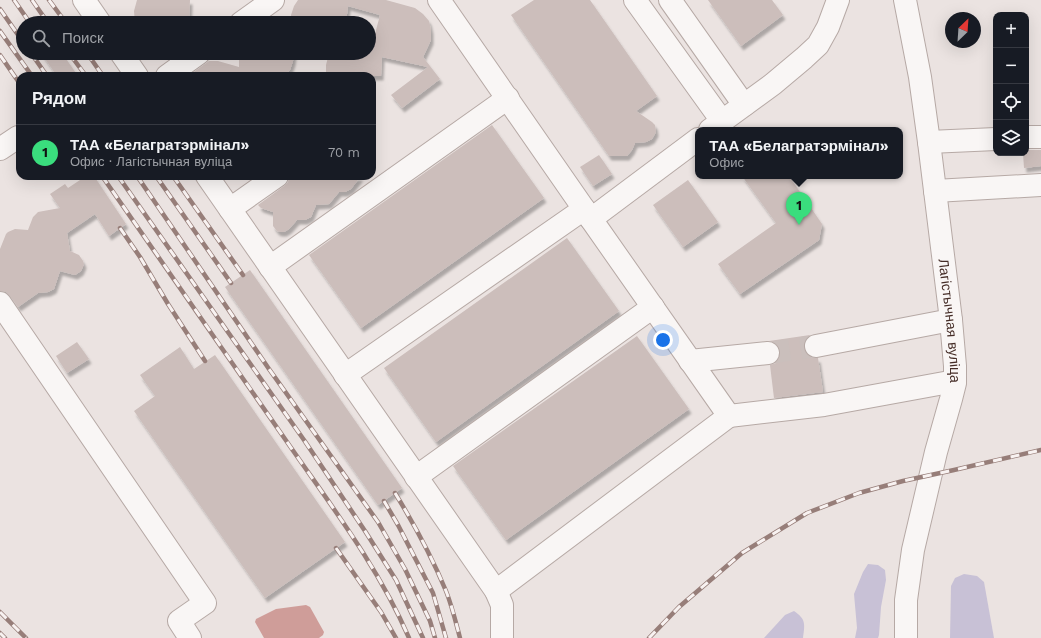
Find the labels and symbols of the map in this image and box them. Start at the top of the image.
north arrow [945,12,981,48]
pin: 1 [786,192,812,225]
street label: Лагістычная вуліца [935,258,963,383]
your location [653,330,673,350]

